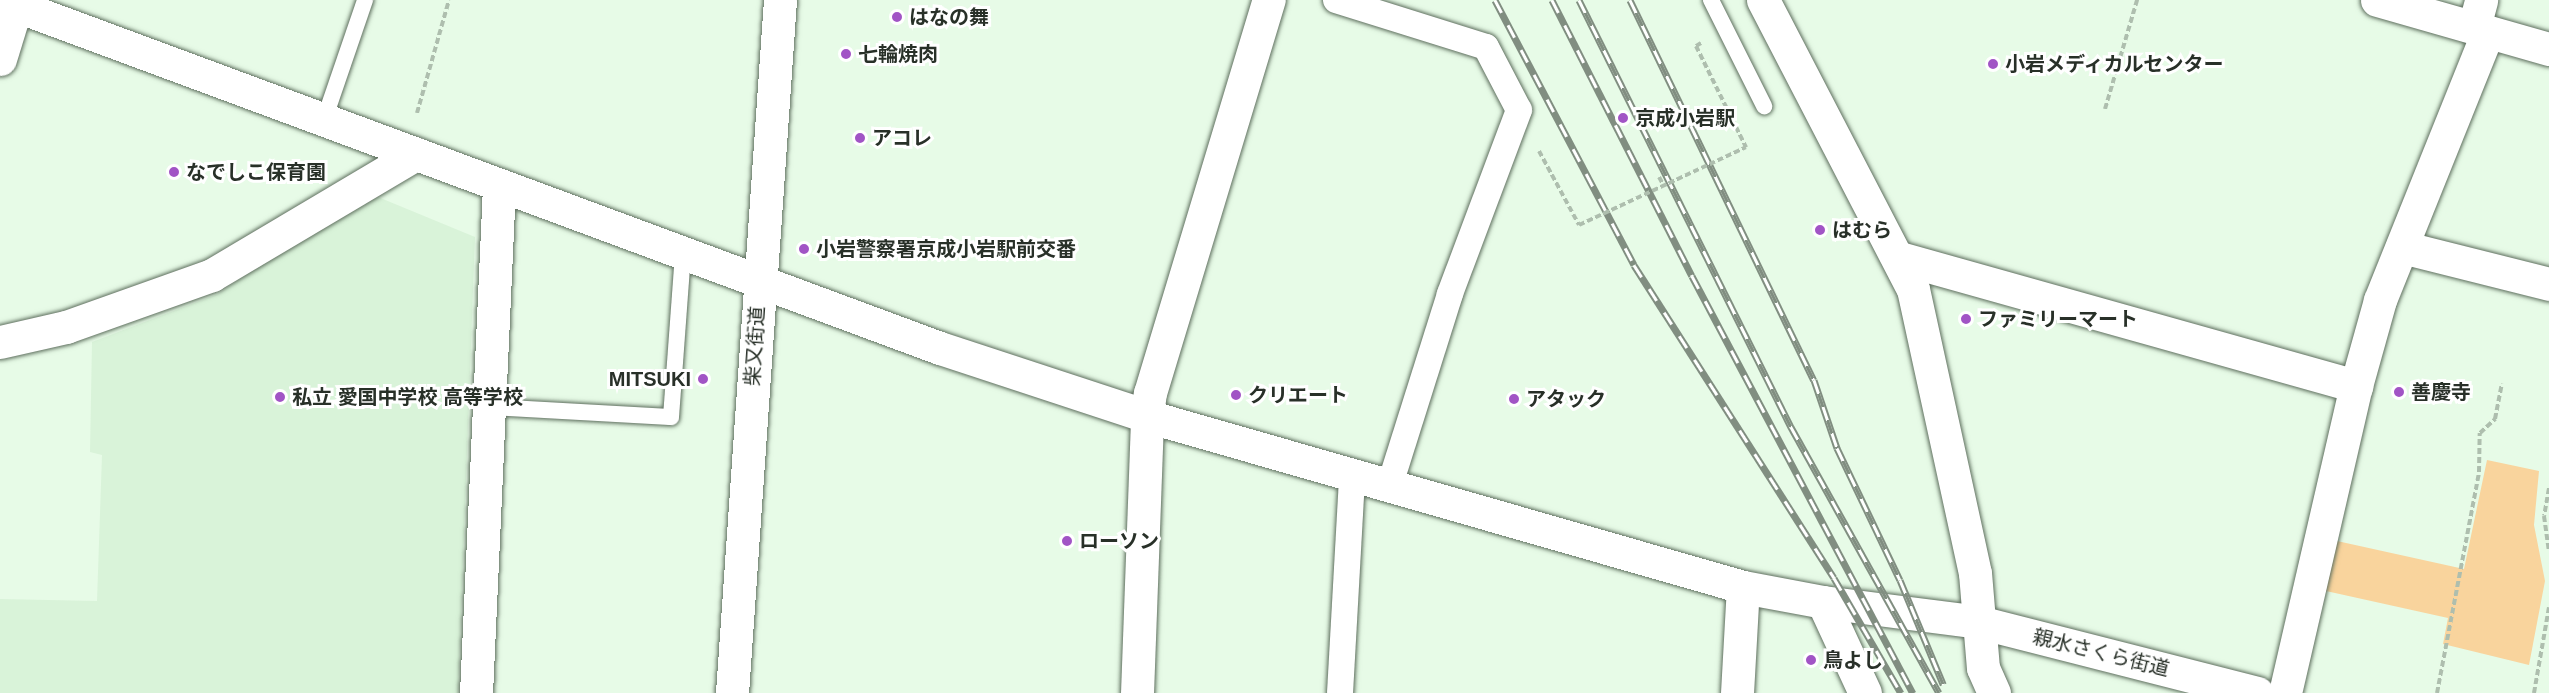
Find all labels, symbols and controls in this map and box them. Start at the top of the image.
place label: はなの舞 [909,5,989,29]
marker: はなの舞 [890,10,904,24]
place label: 七輪焼肉 [858,42,938,66]
marker: 七輪焼肉 [839,47,853,61]
place label: 小岩メディカルセンター [2005,52,2225,76]
marker: 小岩メディカルセンター [1986,57,2000,71]
place label: 京成小岩駅 [1635,106,1735,130]
marker: 京成小岩駅 [1616,111,1630,125]
place label: アコレ [872,126,932,150]
marker: アコレ [853,131,867,145]
place label: なでしこ保育園 [186,160,326,184]
marker: なでしこ保育園 [167,165,181,179]
place label: はむら [1832,218,1892,242]
marker: はむら [1813,223,1827,237]
place label: 小岩警察署京成小岩駅前交番 [816,237,1076,261]
marker: 小岩警察署京成小岩駅前交番 [797,242,811,256]
street label: 柴又街道 [740,305,770,387]
place label: ファミリーマート [1978,307,2138,331]
marker: ファミリーマート [1959,312,1973,326]
place label: MITSUKI [609,367,691,391]
marker: MITSUKI [696,372,710,386]
place label: 善慶寺 [2411,380,2471,404]
place label: クリエート [1248,383,1348,407]
place label: 私立 愛国中学校 高等学校 [292,385,523,409]
marker: 善慶寺 [2392,385,2406,399]
place label: アタック [1526,387,1606,411]
marker: クリエート [1229,388,1243,402]
marker: 私立 愛国中学校 高等学校 [273,390,287,404]
marker: アタック [1507,392,1521,406]
place label: ローソン [1079,529,1159,553]
marker: ローソン [1060,534,1074,548]
street label: 親水さくら街道 [2030,624,2172,682]
place label: 鳥よし [1823,648,1883,672]
marker: 鳥よし [1804,653,1818,667]

